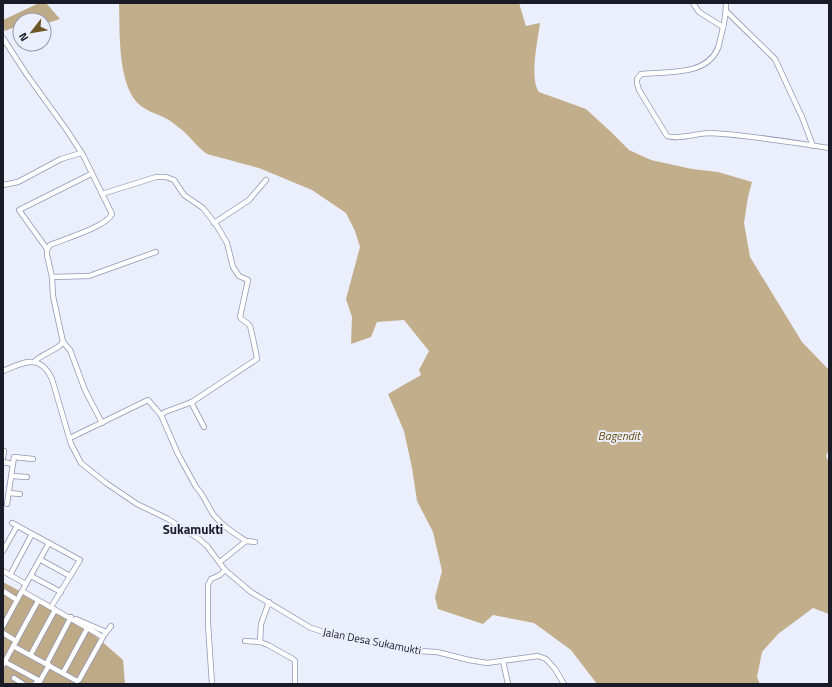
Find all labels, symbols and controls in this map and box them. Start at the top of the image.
north arrow [12,12,52,52]
text: N [15,30,32,45]
water label: Bagendit [598,426,641,445]
district label: Sukamukti [163,519,223,539]
street label: Jalan Desa Sukamukti [321,624,423,658]

